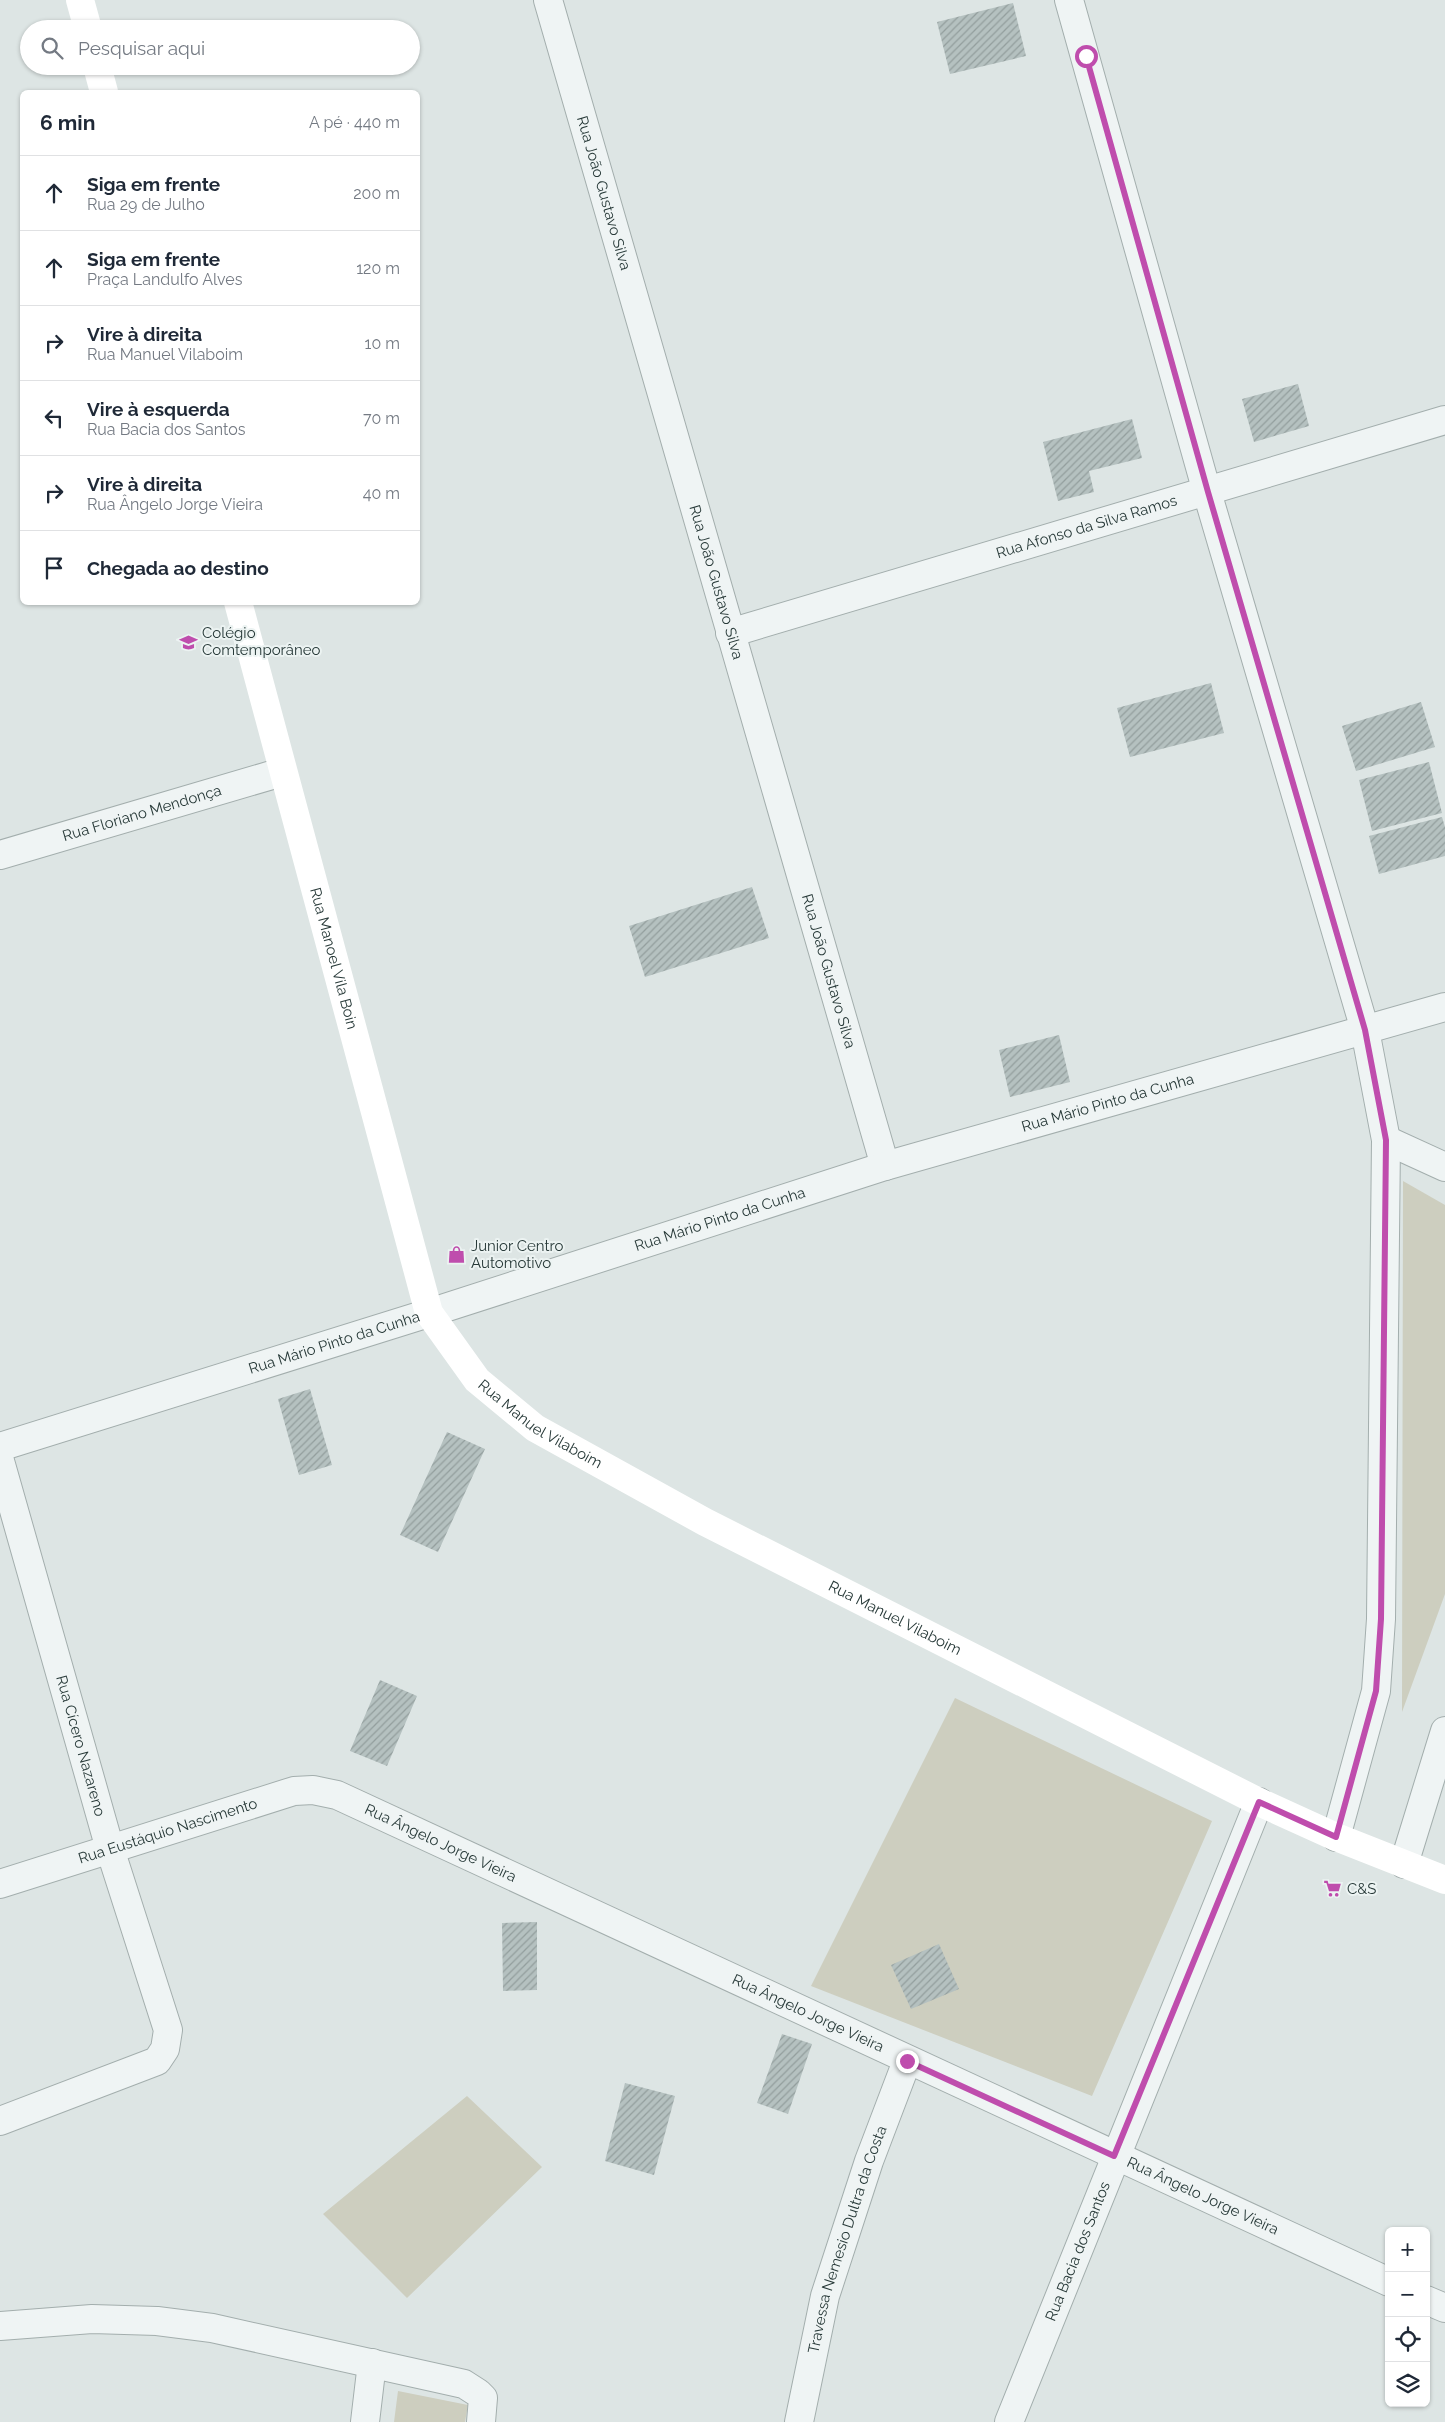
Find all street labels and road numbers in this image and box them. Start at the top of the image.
street label: Rua João Gustavo Silva [573,114,635,272]
street label: Rua Afonso da Silva Ramos [994,491,1179,562]
street label: Rua João Gustavo Silva [685,503,747,661]
street label: Rua Floriano Mendonça [60,781,224,845]
street label: Rua Manoel Vila Boin [306,886,361,1031]
street label: Rua João Gustavo Silva [798,892,860,1051]
street label: Rua Mário Pinto da Cunha [1019,1070,1196,1136]
street label: Rua Mário Pinto da Cunha [632,1183,808,1255]
street label: Rua Mário Pinto da Cunha [246,1307,422,1378]
street label: Rua Manuel Vilaboim [474,1376,605,1472]
street label: Rua Manuel Vilaboim [826,1577,964,1659]
street label: Rua Cícero Nazareno [52,1673,109,1818]
street label: Rua Eustáquio Nascimento [76,1794,260,1868]
street label: Rua Ângelo Jorge Vieira [362,1800,519,1886]
street label: Rua Ângelo Jorge Vieira [729,1970,887,2056]
street label: Travessa Nemesio Dultra da Costa [804,2123,891,2355]
street label: Rua Ângelo Jorge Vieira [1124,2153,1282,2239]
street label: Rua Bacia dos Santos [1042,2179,1114,2324]

